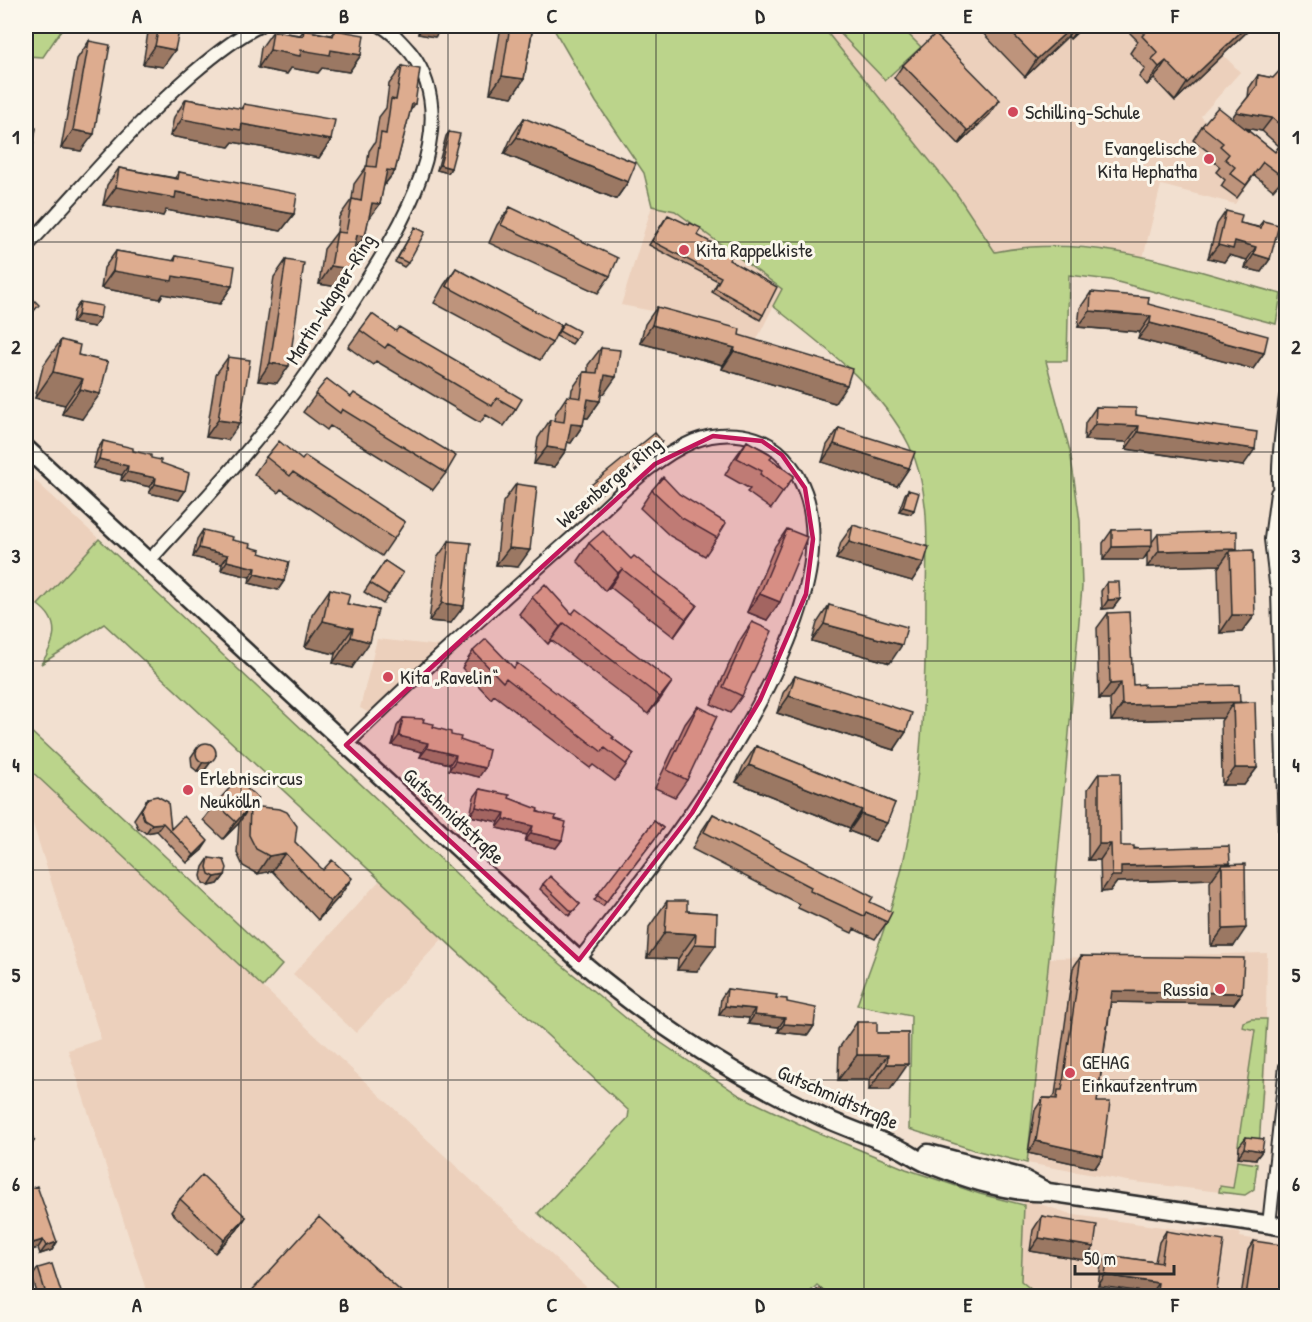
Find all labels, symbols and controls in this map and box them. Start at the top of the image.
text: A [132,2,142,29]
text: B [339,2,349,29]
text: C [547,2,558,29]
text: D [755,2,765,29]
text: E [964,2,973,29]
text: F [1170,2,1180,29]
place label: Schilling-Schule [1025,98,1141,125]
marker: Schilling-Schule [1006,105,1020,119]
text: 1 [12,123,20,150]
text: 1 [1292,123,1300,150]
place label: Evangelische Kita Hephatha [1098,134,1197,184]
marker: Evangelische Kita Hephatha [1202,152,1216,166]
street label: Martin-Wagner-Ring [279,228,381,369]
place label: Kita Rappelkiste [696,236,813,263]
marker: Kita Rappelkiste [677,243,691,257]
text: 2 [11,333,21,360]
text: 2 [1291,333,1301,360]
street label: Wesenberger Ring [550,430,667,534]
text: 3 [12,542,21,569]
text: 3 [1292,542,1301,569]
place label: Kita „Ravelin“ [400,663,498,690]
marker: Kita „Ravelin“ [381,670,395,684]
text: 4 [12,751,20,778]
text: 4 [1292,751,1300,778]
street label: Gutschmidtstraße [398,762,511,870]
place label: Erlebniscircus Neukölln [200,764,303,814]
marker: Erlebniscircus Neukölln [181,783,195,797]
text: 5 [12,961,21,988]
text: 5 [1292,961,1301,988]
place label: Russia [1163,975,1208,1002]
marker: Russia [1213,982,1227,996]
place label: GEHAG Einkaufzentrum [1082,1048,1197,1098]
street label: Gutschmidtstraße [773,1058,903,1135]
marker: GEHAG Einkaufzentrum [1063,1066,1077,1080]
text: 6 [12,1170,20,1197]
text: 6 [1292,1170,1300,1197]
scale bar [1075,1238,1174,1276]
text: 50 m [1084,1246,1116,1271]
text: A [132,1291,142,1318]
text: B [339,1291,349,1318]
text: C [547,1291,558,1318]
text: D [755,1291,765,1318]
text: E [964,1291,973,1318]
text: F [1170,1291,1180,1318]

